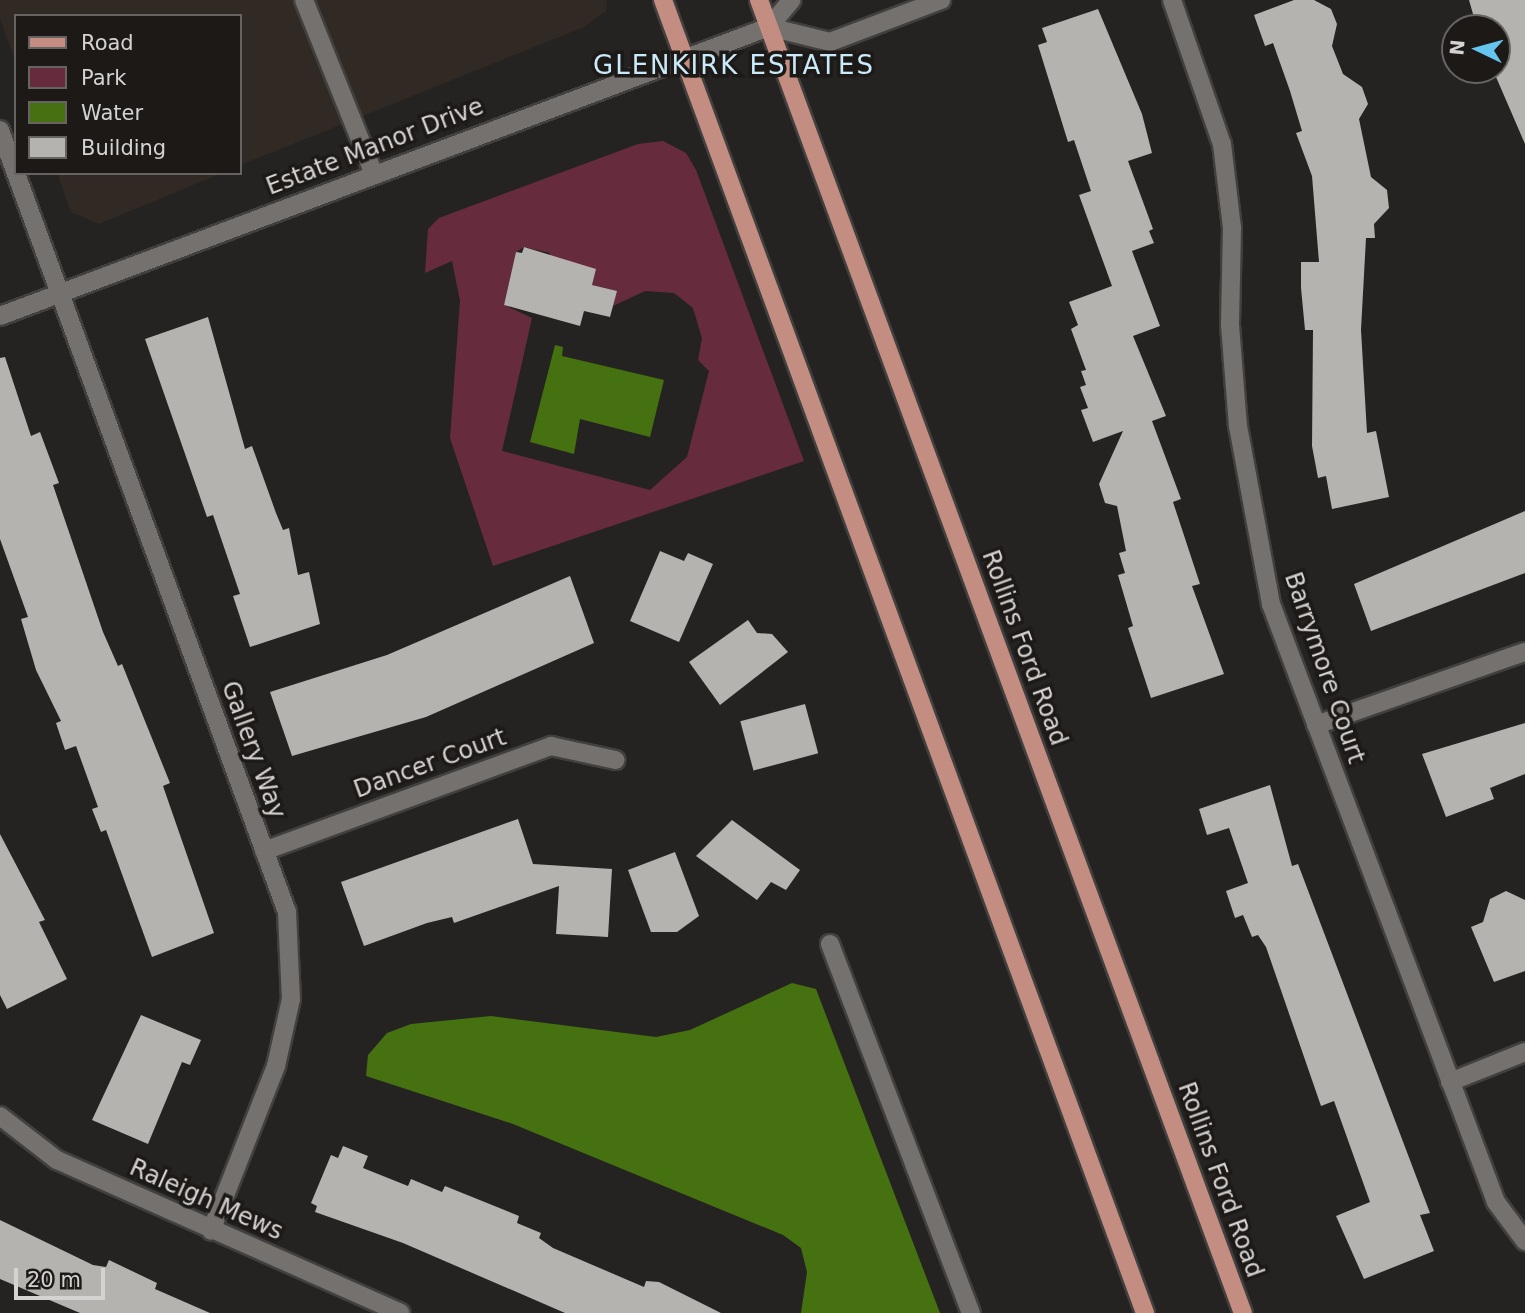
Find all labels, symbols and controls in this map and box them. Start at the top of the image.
legend [14,14,242,175]
north arrow [1441,14,1511,84]
text: Road [81,31,134,55]
text: N [1445,38,1469,56]
district label: GLENKIRK ESTATES [595,50,873,82]
text: Park [81,66,126,90]
street label: Estate Manor Drive [262,92,488,202]
text: Water [81,101,143,125]
text: Building [81,136,166,160]
street label: Rollins Ford Road [975,546,1073,750]
street label: Barrymore Court [1278,569,1370,767]
street label: Gallery Way [215,677,291,823]
street label: Dancer Court [350,723,510,805]
street label: Rollins Ford Road [1171,1078,1269,1282]
street label: Raleigh Mews [125,1153,287,1247]
scale bar [18,1254,108,1298]
text: 20 m [27,1268,81,1292]

